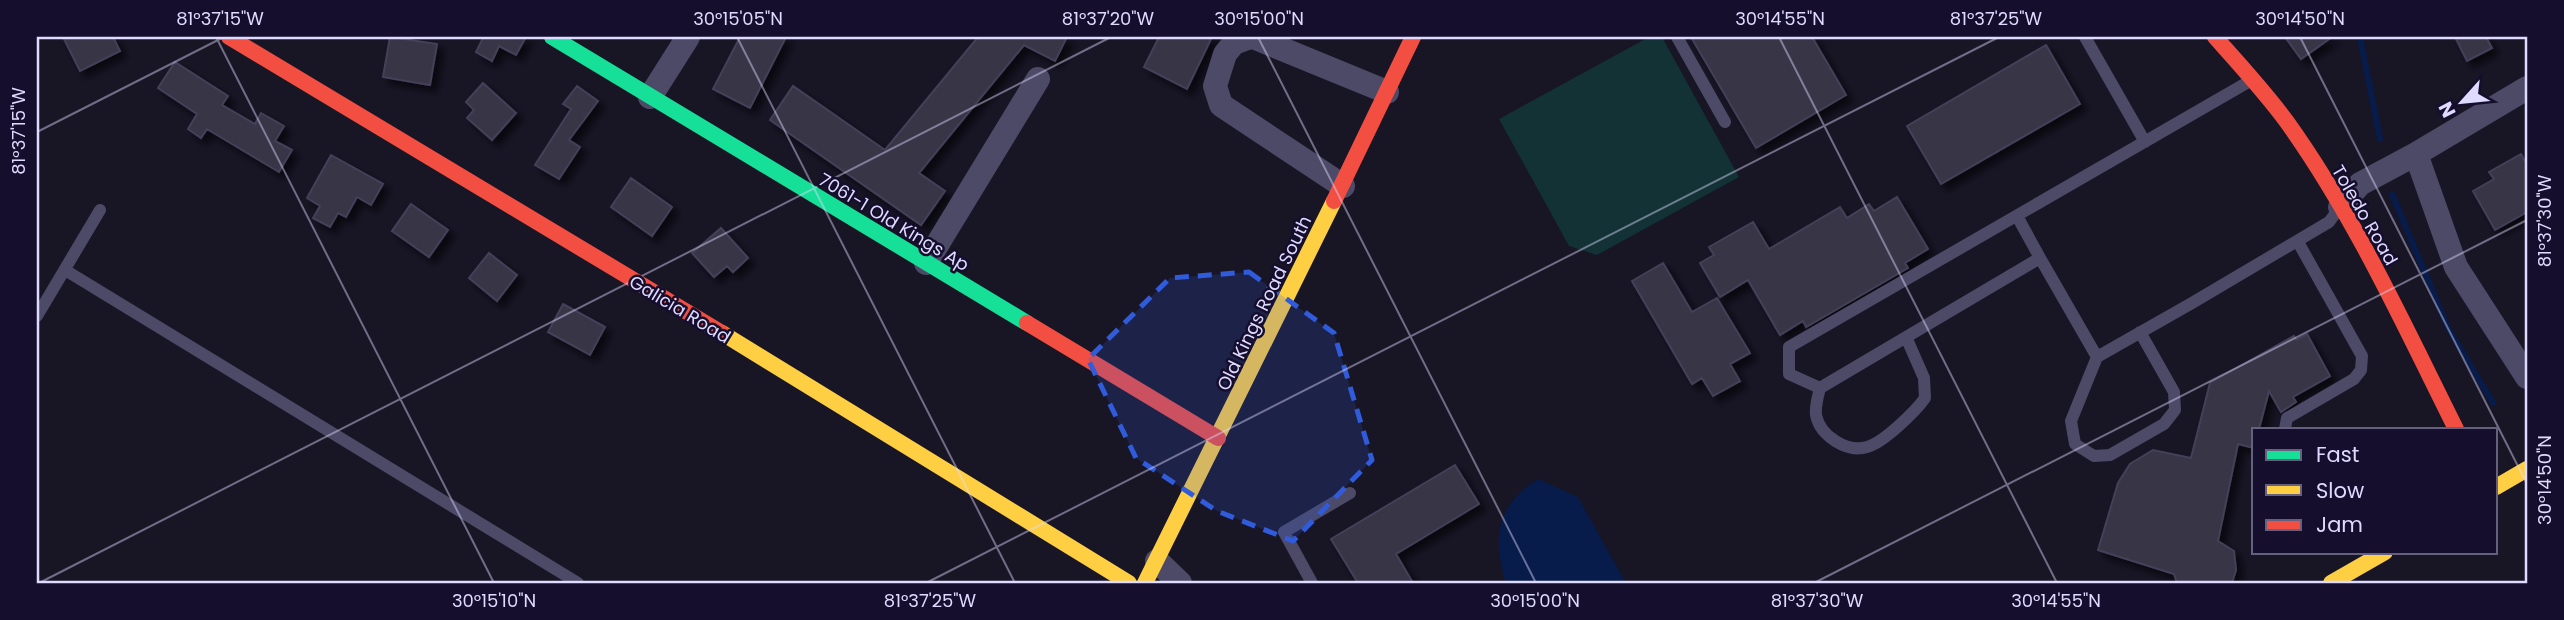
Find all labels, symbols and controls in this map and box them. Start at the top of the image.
text: 81°37'15"W [176,6,264,31]
text: 30°15'05"N [693,6,783,31]
text: 81°37'20"W [1062,6,1155,31]
text: 30°15'00"N [1214,6,1304,31]
text: 30°14'55"N [1735,6,1825,31]
text: 81°37'25"W [1950,6,2043,31]
text: 30°14'50"N [2255,6,2345,31]
north arrow [2428,66,2498,136]
text: 81°37'15"W [6,87,31,175]
text: N [2432,97,2463,122]
street label: Toledo Road [2326,160,2404,270]
street label: 7061-1 Old Kings Ap [814,167,974,277]
text: 81°37'30"W [2532,174,2557,267]
street label: Old Kings Road South [1211,211,1317,395]
street label: Galicia Road [625,269,735,349]
legend [2252,428,2498,554]
text: 30°14'50"N [2532,435,2557,525]
text: Fast [2316,440,2359,469]
text: Slow [2316,476,2364,505]
text: Jam [2316,510,2363,539]
text: 30°15'10"N [452,588,536,613]
text: 81°37'25"W [884,588,977,613]
text: 30°15'00"N [1490,588,1580,613]
text: 81°37'30"W [1771,588,1864,613]
text: 30°14'55"N [2011,588,2101,613]

